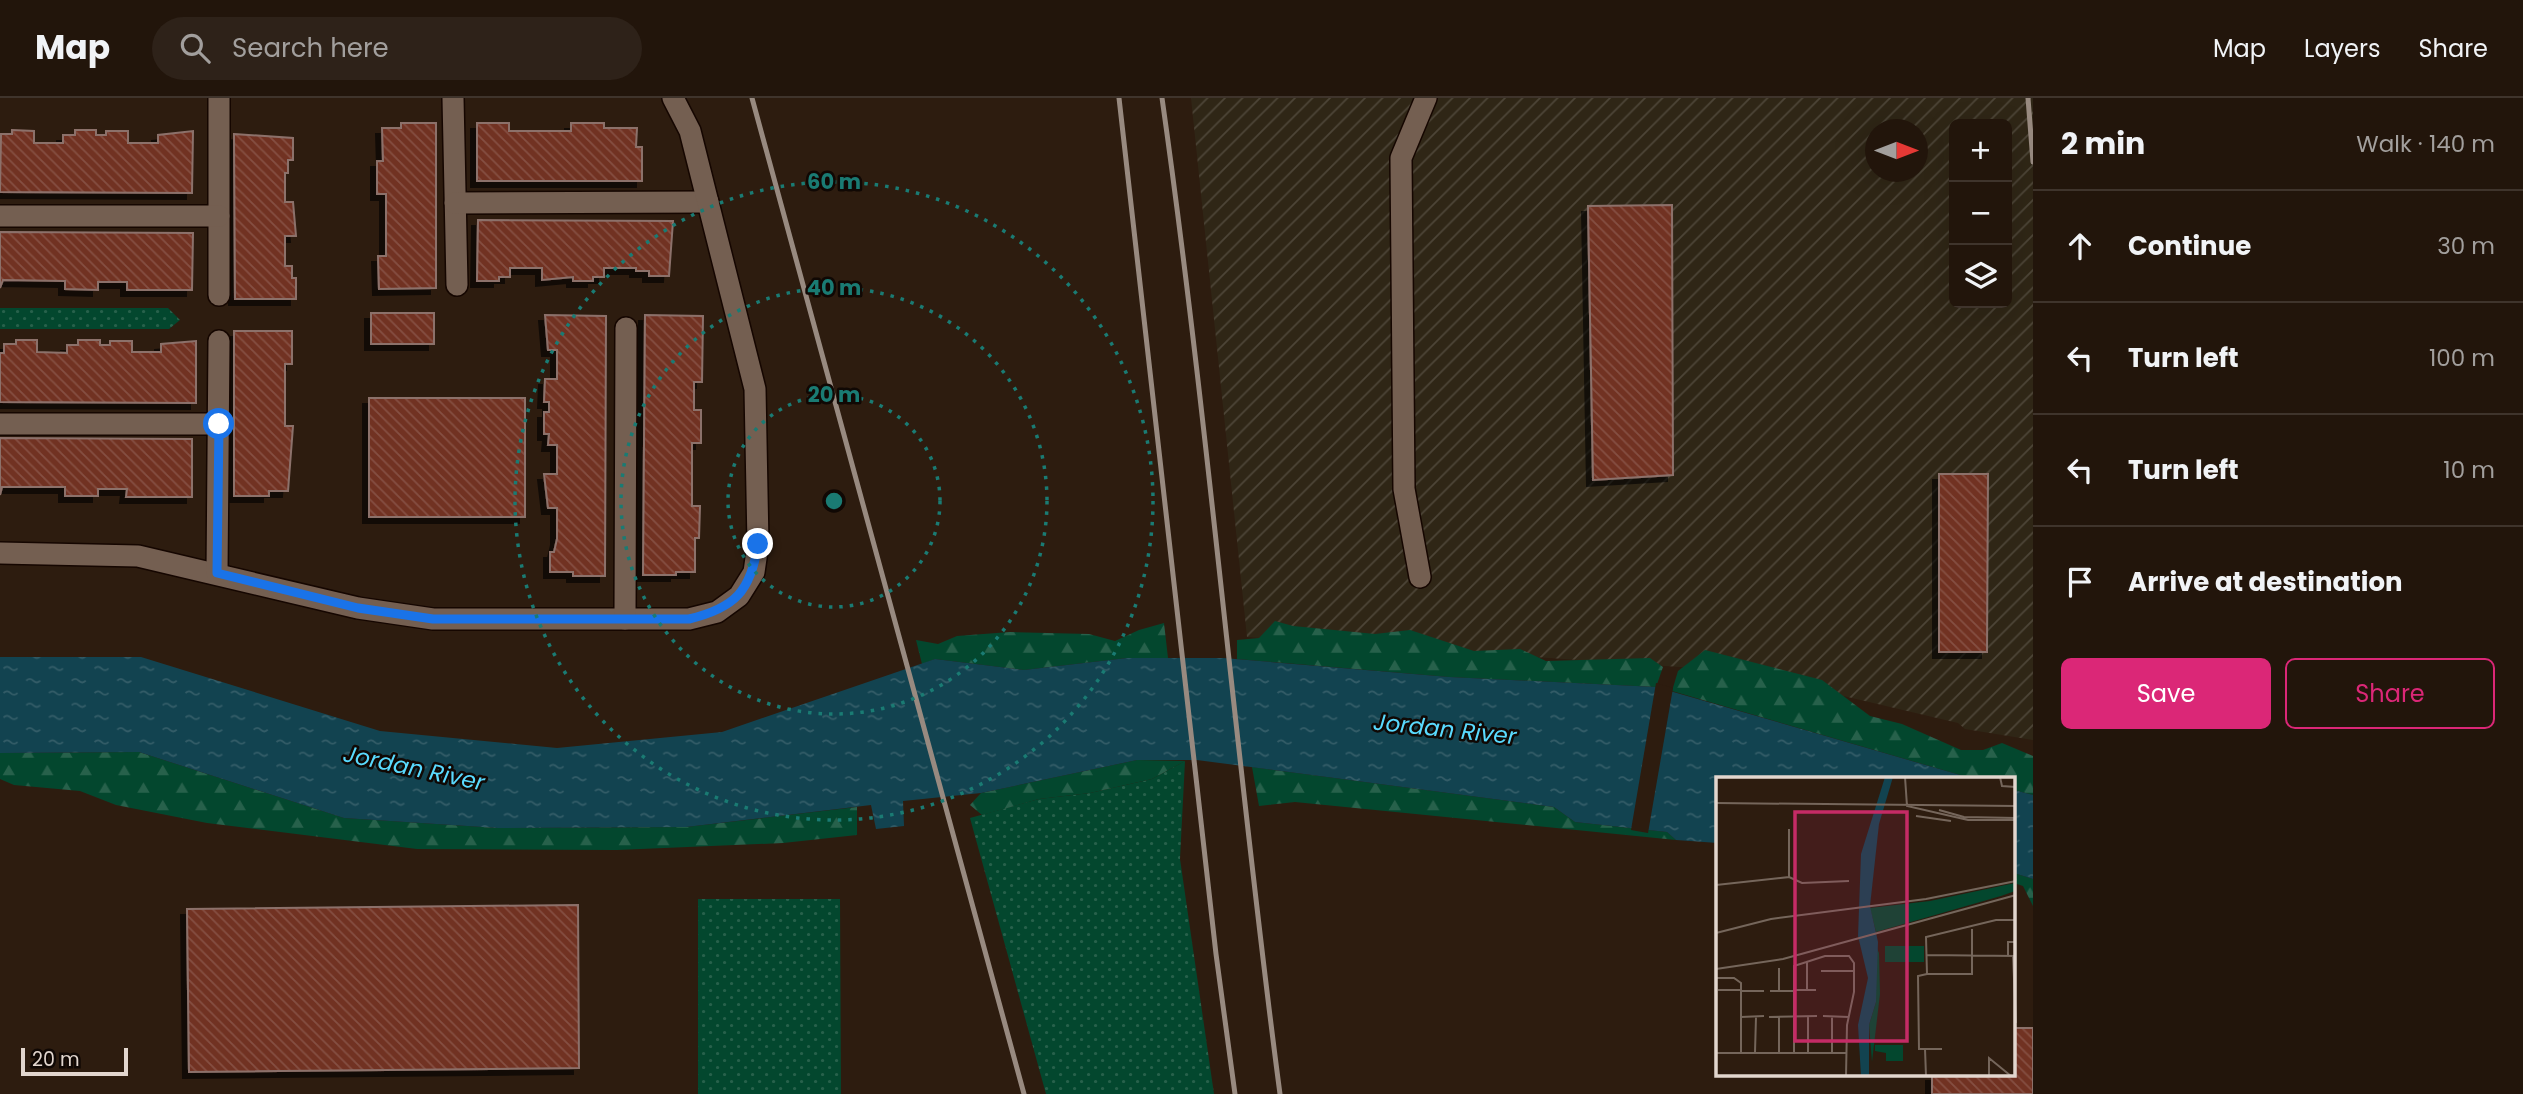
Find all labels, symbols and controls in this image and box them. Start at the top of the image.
search box [152,17,642,80]
text: Map [35,24,110,71]
icon: search [176,29,214,67]
text: Search here [232,30,389,66]
text: Map [2213,32,2266,65]
text: Layers [2304,32,2380,65]
text: Share [2418,32,2488,65]
north arrow [1865,119,1928,182]
map controls [1949,119,2012,308]
button: + [1949,119,2012,182]
text: 2 min [2061,122,2145,165]
text: Walk · 140 m [2356,128,2495,160]
text: 60 m [807,167,861,196]
button: − [1949,182,2012,245]
icon: ahead [2061,227,2099,265]
text: Continue [2128,228,2251,264]
text: 30 m [2437,230,2495,262]
button: layers [1949,245,2012,308]
text: 40 m [807,273,861,302]
icon: left [2061,339,2099,377]
text: Turn left [2128,340,2239,376]
text: 100 m [2429,342,2495,374]
text: 20 m [808,380,860,409]
route start [203,408,234,439]
icon: left [2061,451,2099,489]
text: Turn left [2128,452,2239,488]
text: 10 m [2443,454,2495,486]
centre of rings [822,489,846,513]
route end [742,528,773,559]
icon: arrive [2061,563,2099,601]
text: Arrive at destination [2128,564,2403,600]
button: Save [2061,658,2271,729]
button: Share [2285,658,2495,729]
water label: Jordan River [1372,706,1519,753]
water label: Jordan River [340,737,489,799]
inset map [1716,777,2016,1076]
scale bar [21,1045,128,1077]
text: 20 m [32,1046,80,1073]

